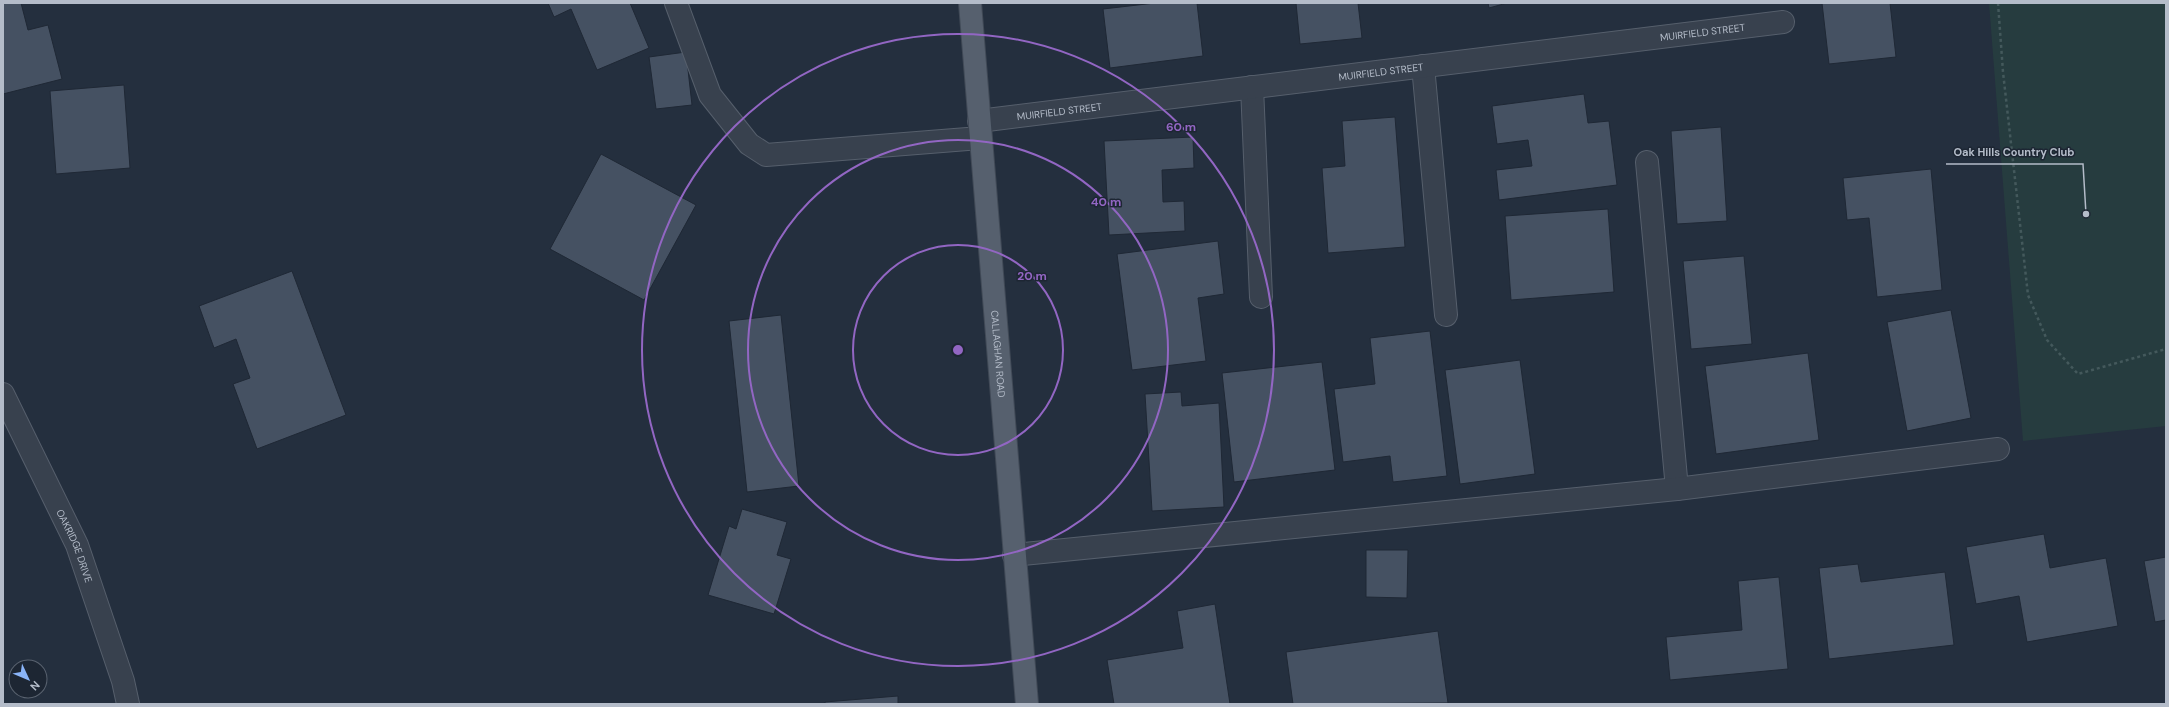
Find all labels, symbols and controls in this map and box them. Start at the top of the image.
street label: MUIRFIELD STREET [1659,20,1746,44]
street label: MUIRFIELD STREET [1338,60,1425,83]
street label: MUIRFIELD STREET [1016,99,1103,123]
text: 60 m [1166,119,1196,135]
callout: Oak Hills Country Club [1946,141,2083,164]
text: Oak Hills Country Club [1953,145,2075,159]
text: 40 m [1091,194,1121,210]
text: 20 m [1017,268,1047,284]
street label: CALLAGHAN ROAD [988,310,1009,398]
centre of rings [951,343,965,357]
street label: OAKRIDGE DRIVE [54,507,96,584]
north arrow [8,659,48,699]
text: N [27,678,43,694]

